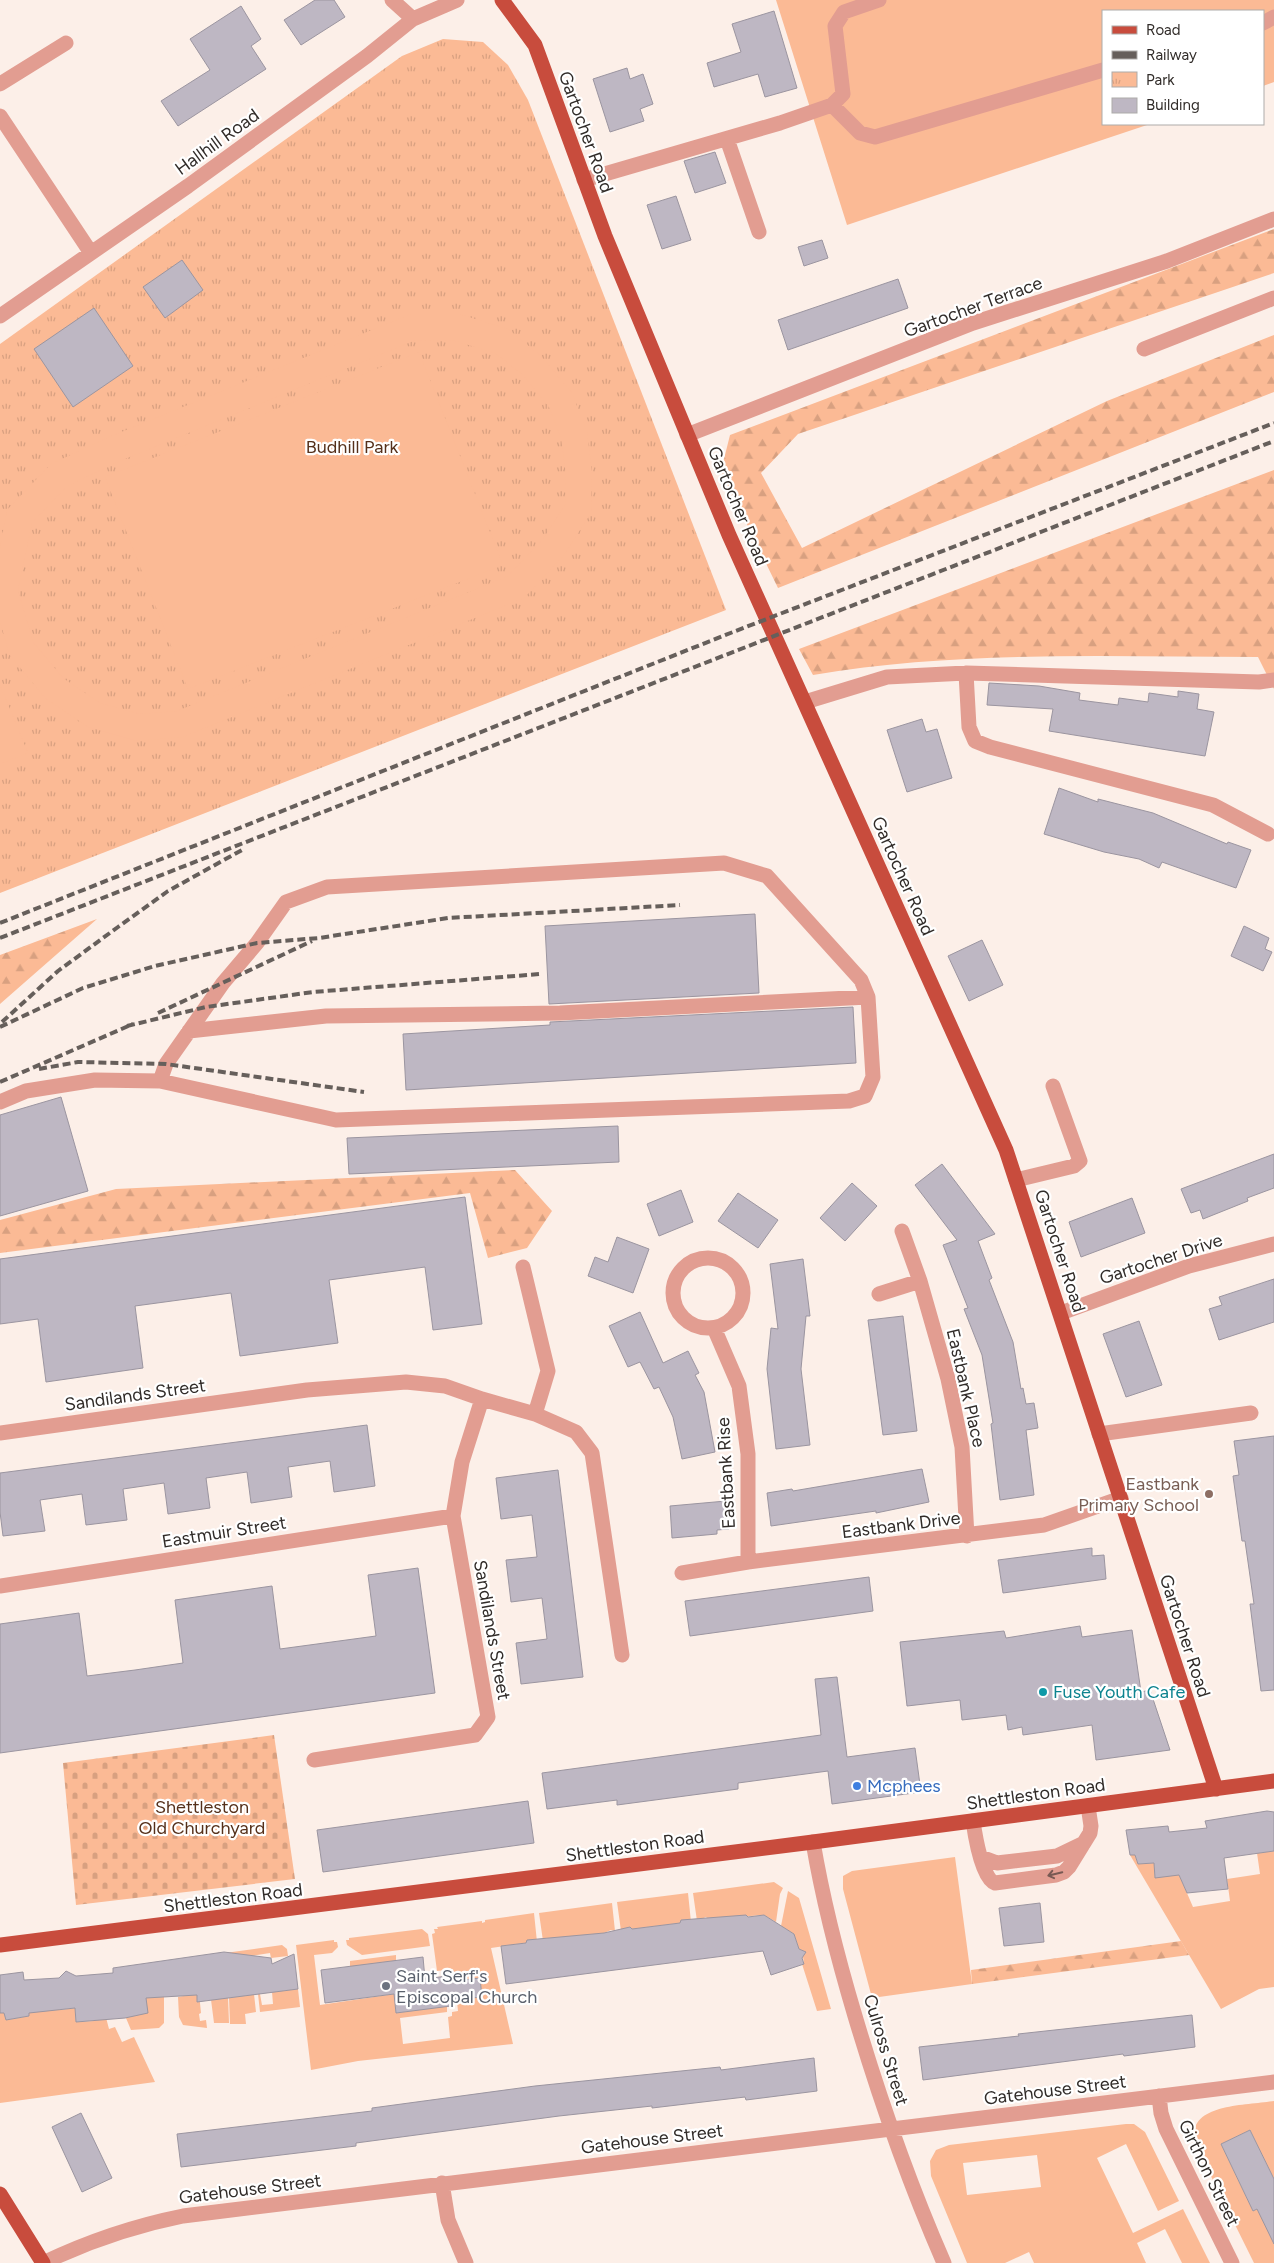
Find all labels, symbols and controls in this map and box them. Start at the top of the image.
legend [1102,10,1264,125]
text: Road [1146,21,1181,39]
text: Railway [1146,46,1197,64]
street label: Gartocher Road [554,68,618,196]
text: Park [1146,71,1175,89]
text: Building [1146,96,1200,114]
street label: Hallhill Road [171,104,263,180]
street label: Gartocher Terrace [901,272,1045,342]
park label: Budhill Park [306,436,398,458]
street label: Gartocher Road [703,443,773,569]
street label: Gartocher Road [867,813,939,939]
street label: Gartocher Road [1030,1187,1090,1315]
street label: Gartocher Drive [1097,1229,1225,1289]
street label: Eastbank Place [942,1327,990,1450]
street label: Sandilands Street [63,1374,207,1416]
street label: Eastbank Rise [712,1417,740,1529]
place label: Eastbank Primary School [1078,1473,1199,1516]
marker: Eastbank Primary School [1203,1488,1215,1500]
street label: Eastbank Drive [840,1507,962,1543]
street label: Eastmuir Street [160,1511,288,1553]
street label: Sandilands Street [469,1558,515,1702]
street label: Gartocher Road [1155,1572,1215,1700]
place label: Fuse Youth Cafe [1053,1681,1186,1703]
marker: Fuse Youth Cafe [1037,1686,1049,1698]
street label: Shettleston Road [965,1773,1107,1815]
place label: Mcphees [867,1775,941,1797]
marker: Mcphees [851,1780,863,1792]
park label: Shettleston Old Churchyard [139,1796,265,1839]
street label: Shettleston Road [564,1825,706,1867]
one-way arrow [1047,1870,1063,1879]
street label: Shettleston Road [162,1879,304,1917]
place label: Saint Serf's Episcopal Church [396,1965,537,2008]
marker: Saint Serf's Episcopal Church [380,1980,392,1992]
street label: Culross Street [859,1992,913,2108]
street label: Gatehouse Street [983,2070,1128,2110]
street label: Girthon Street [1174,2116,1244,2230]
street label: Gatehouse Street [580,2119,725,2159]
street label: Gatehouse Street [178,2169,323,2209]

